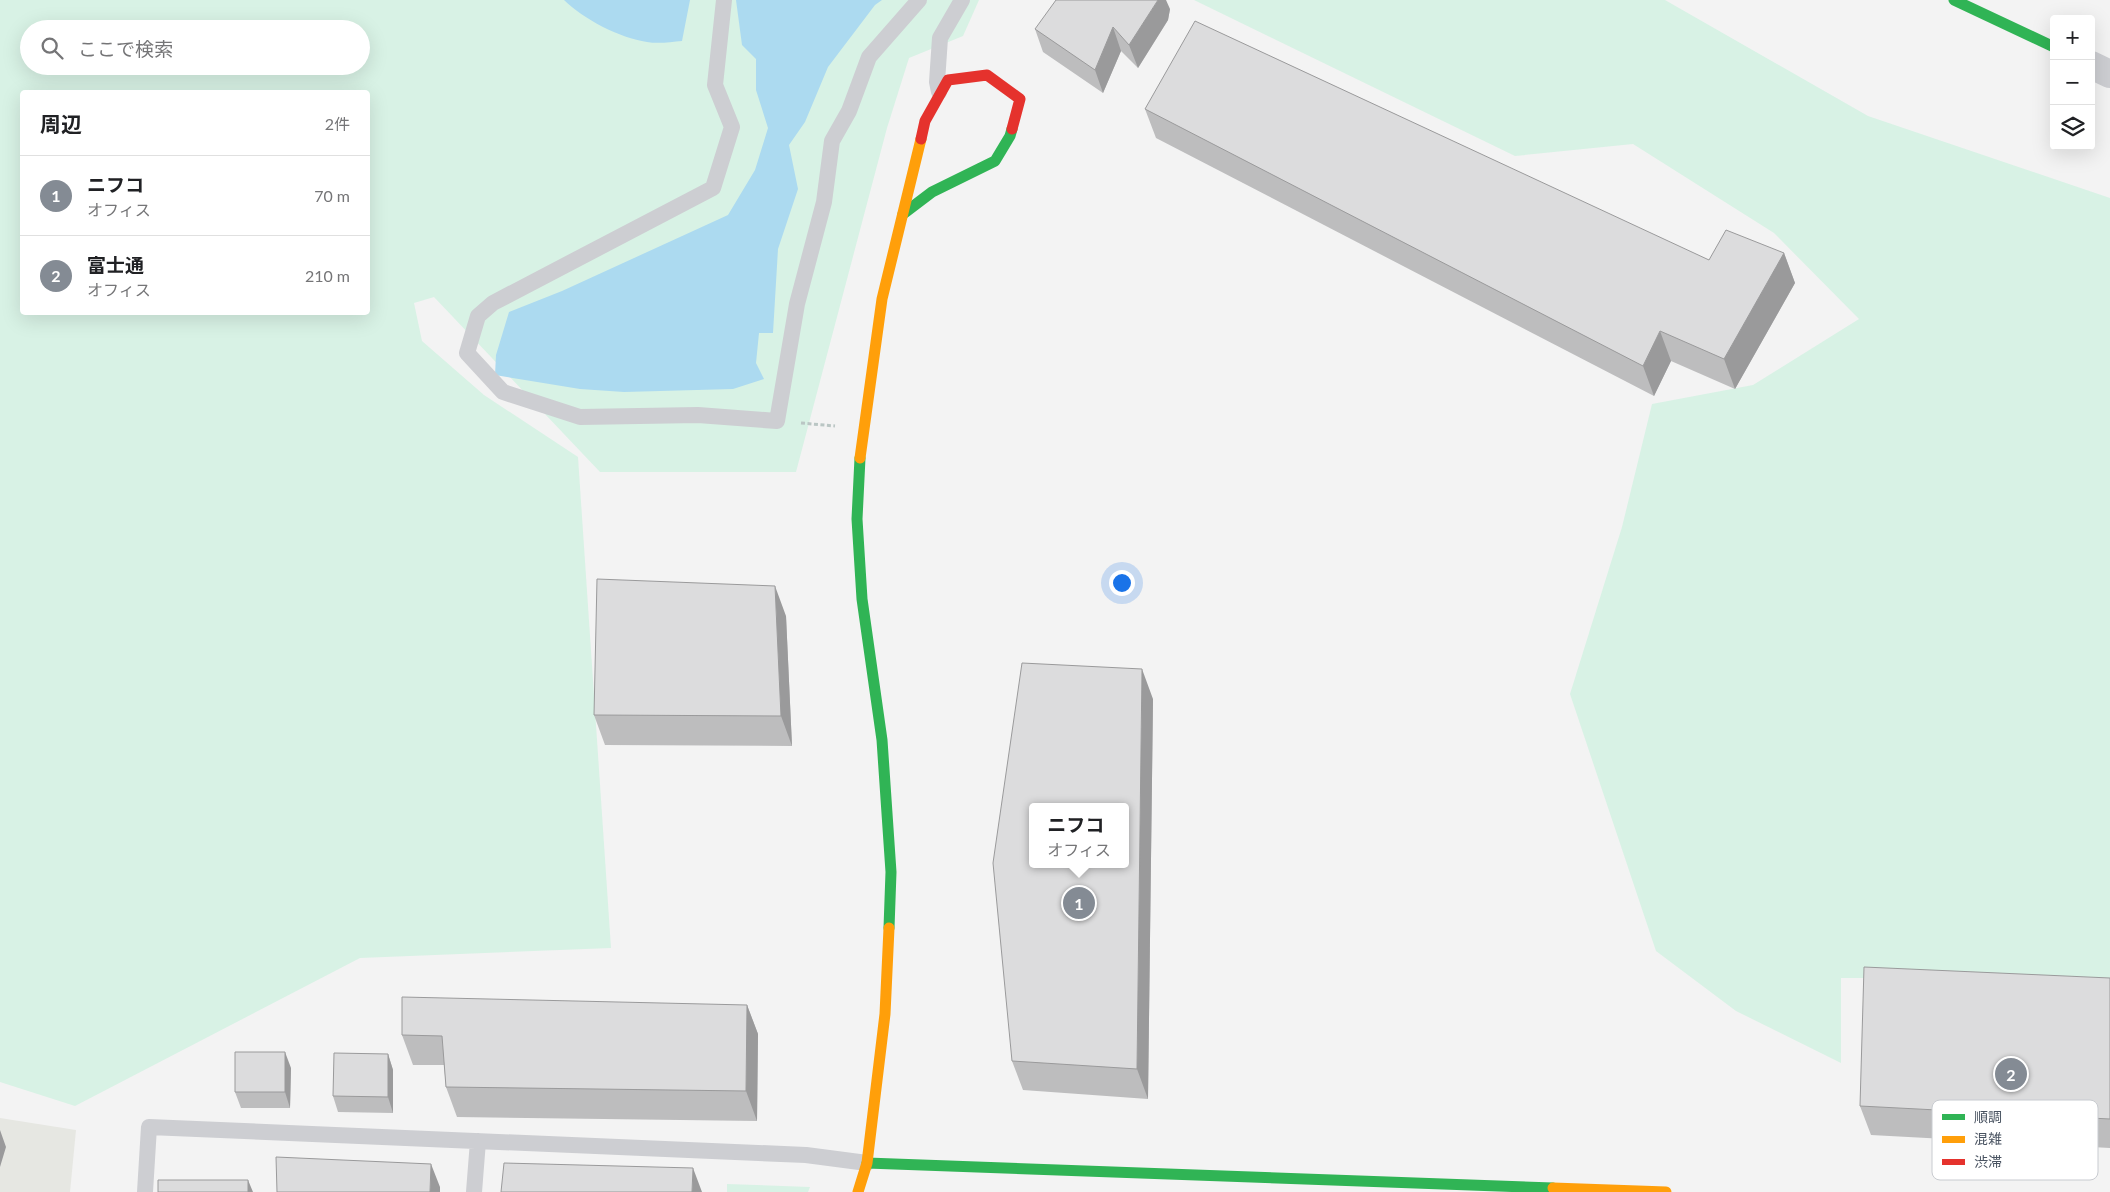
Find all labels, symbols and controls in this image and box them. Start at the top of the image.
map controls [2050,15,2095,150]
button: + [2050,15,2095,60]
search box [20,20,370,75]
icon: search [38,34,66,62]
text: ここで検索 [78,37,173,60]
button: − [2050,60,2095,105]
button: layers [2050,105,2095,150]
text: 周辺 [40,111,82,136]
text: 2件 [325,114,350,133]
text: ニフコ [87,173,144,196]
text: 1 [51,186,61,205]
text: 70 m [314,186,350,205]
text: オフィス [87,200,151,219]
text: 富士通 [87,253,144,276]
text: 2 [51,266,61,285]
text: 210 m [305,266,350,285]
text: オフィス [87,280,151,299]
your location [1109,570,1135,596]
popup [1029,803,1129,868]
text: ニフコ [1047,813,1104,836]
text: オフィス [1047,840,1111,859]
pin: 1 [1063,884,1095,922]
pin: 2 [1995,1055,2027,1093]
legend [1932,1100,2098,1180]
text: 順調 [1974,1108,2002,1125]
text: 混雑 [1974,1130,2002,1147]
text: 渋滞 [1974,1153,2002,1170]

